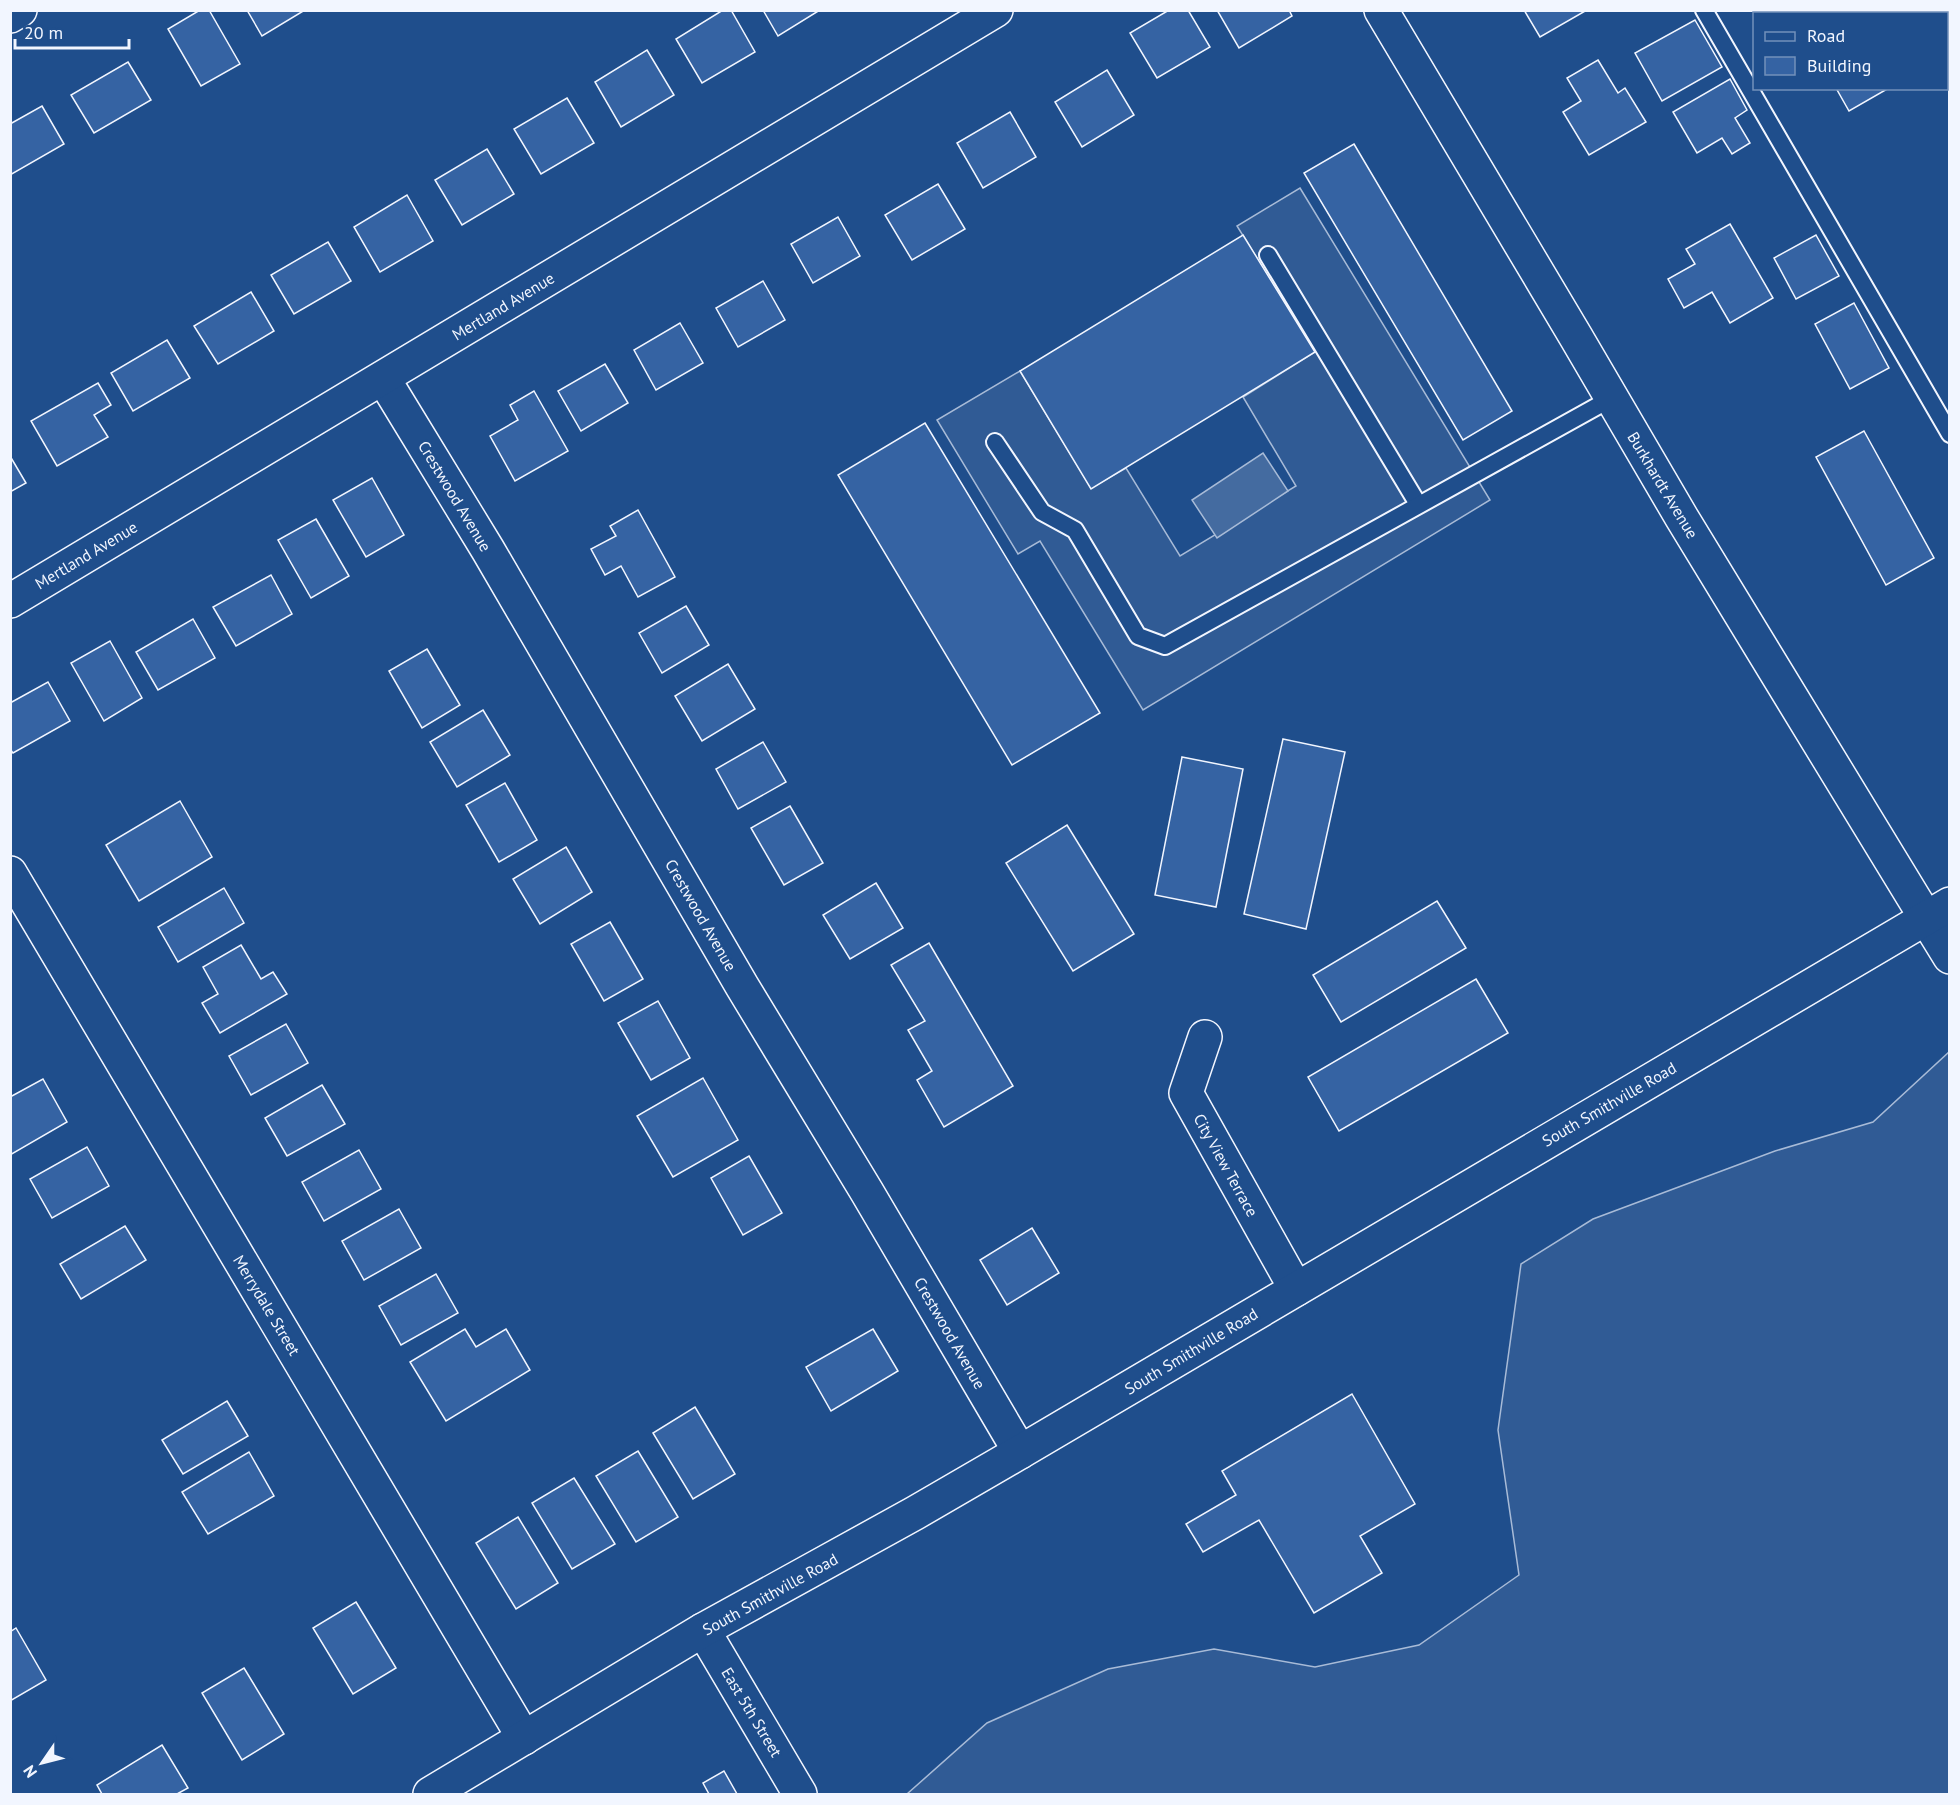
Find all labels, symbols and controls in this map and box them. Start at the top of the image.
scale bar [15,12,129,50]
legend [1753,12,1948,90]
text: 20 m [24,21,63,44]
text: Road [1807,24,1845,47]
text: Building [1807,54,1871,77]
street label: Mertland Avenue [448,268,558,344]
street label: Burkhardt Avenue [1623,428,1703,542]
street label: Crestwood Avenue [414,437,496,555]
street label: Mertland Avenue [31,517,141,593]
street label: Crestwood Avenue [661,856,741,974]
street label: South Smithville Road [1538,1057,1680,1151]
street label: City View Terrace [1189,1110,1263,1220]
street label: Merrydale Street [229,1251,305,1359]
street label: Crestwood Avenue [910,1274,990,1392]
street label: South Smithville Road [1121,1303,1261,1399]
street label: South Smithville Road [699,1548,841,1640]
street label: East 5th Street [717,1664,787,1761]
north arrow [12,1733,72,1793]
text: N [19,1762,41,1782]

